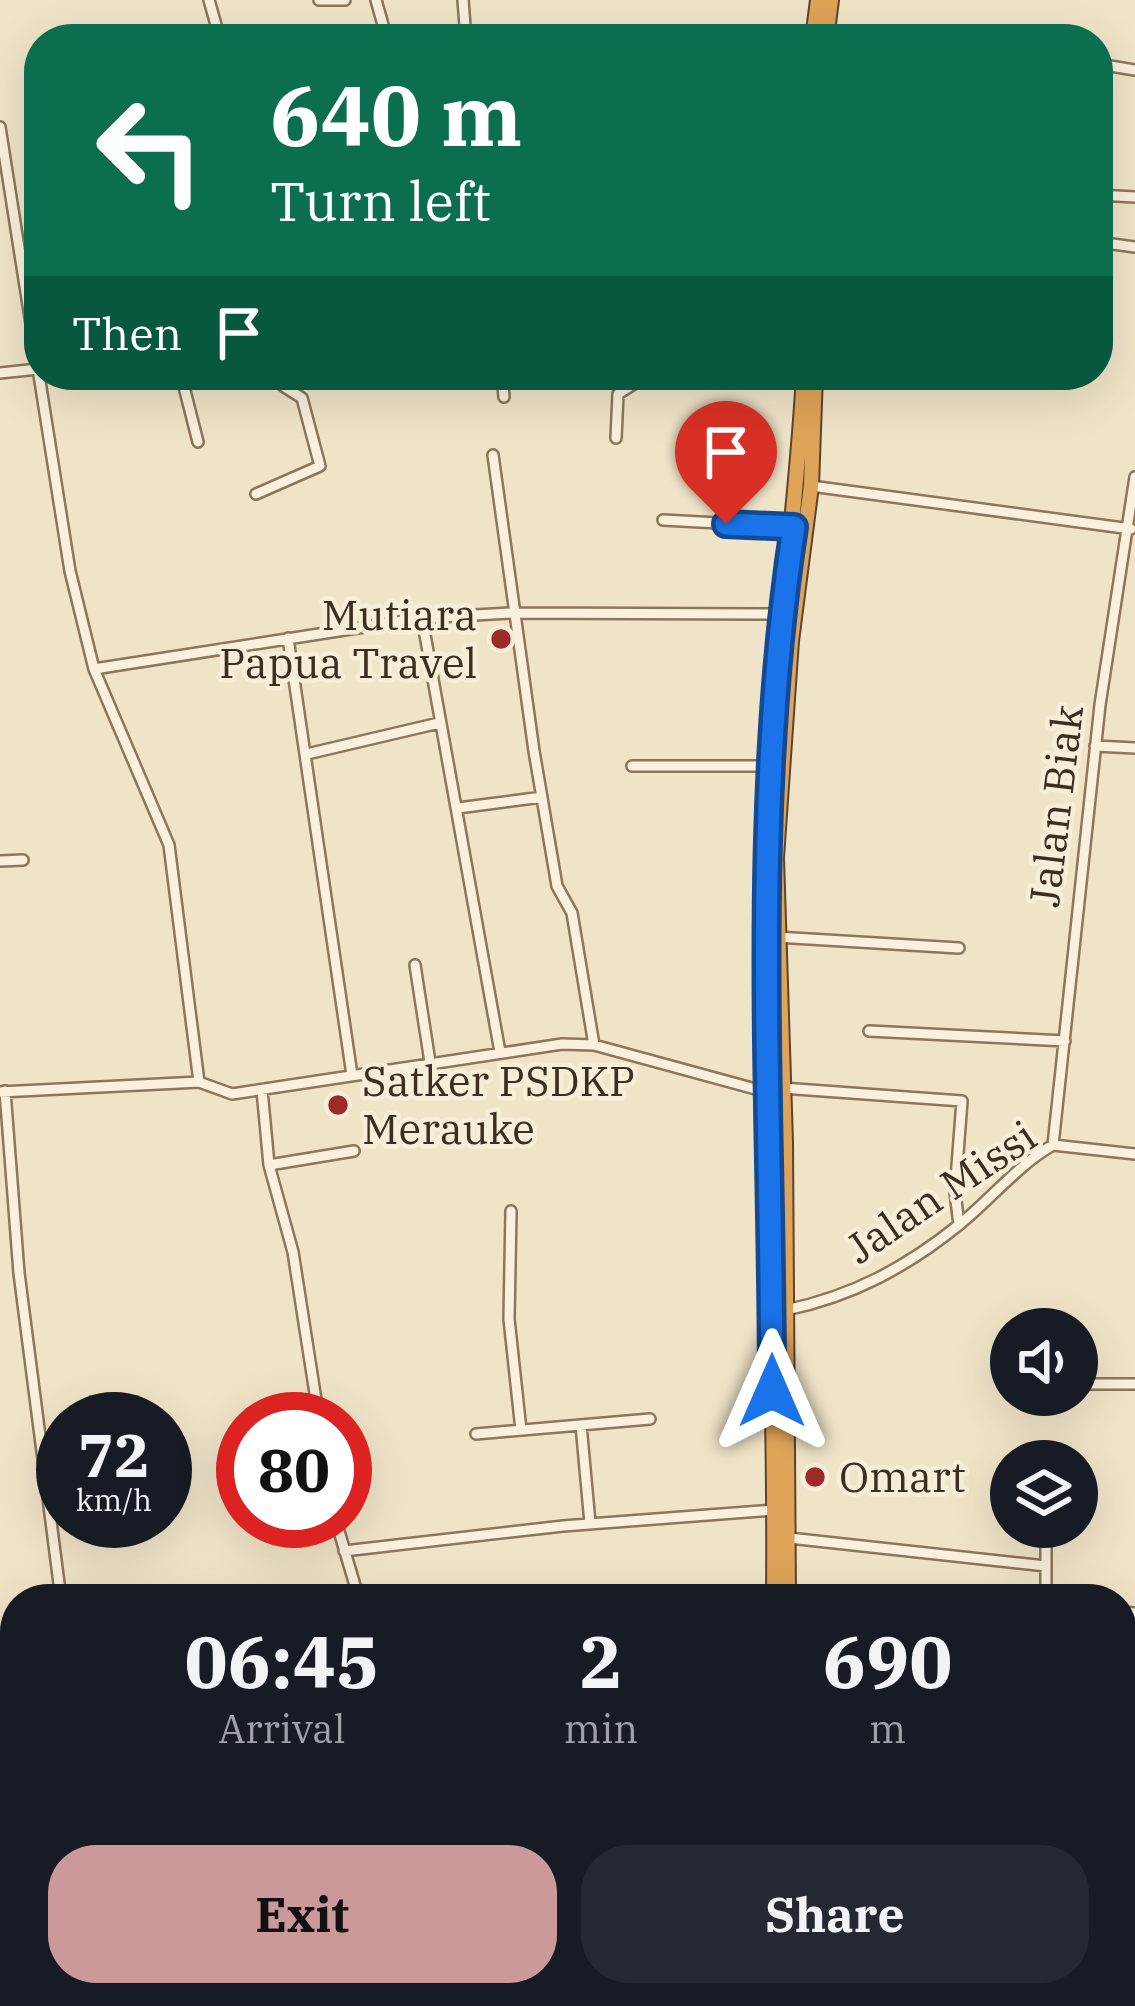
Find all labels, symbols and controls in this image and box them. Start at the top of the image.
text: 640 m [270,60,522,169]
icon: left [72,72,228,228]
text: Turn left [270,166,491,236]
icon: arrive [206,300,272,366]
text: Then [72,304,182,362]
pin [675,401,777,524]
icon: arrive [693,419,759,485]
place label: Mutiara Papua Travel [219,587,477,690]
marker: Mutiara Papua Travel [488,626,514,652]
street label: Jalan Biak [1016,701,1095,910]
place label: Satker PSDKP Merauke [362,1053,635,1156]
marker: Satker PSDKP Merauke [325,1092,351,1118]
street label: Jalan Missi [835,1108,1046,1275]
map controls [990,1308,1098,1548]
button: sound [990,1308,1098,1416]
position arrow [709,1328,835,1454]
speed limit sign: 80 [216,1392,372,1548]
text: 72 [78,1415,150,1494]
button: layers [990,1440,1098,1548]
place label: Omart [839,1449,966,1504]
marker: Omart [802,1464,828,1490]
text: km/h [76,1480,152,1519]
text: 06:45 [185,1614,379,1708]
text: 2 [579,1614,623,1708]
text: 690 [823,1614,952,1708]
text: Arrival [218,1703,345,1754]
text: min [564,1703,638,1754]
text: m [869,1703,906,1754]
button: Exit [48,1845,557,1983]
button: Share [581,1845,1089,1983]

